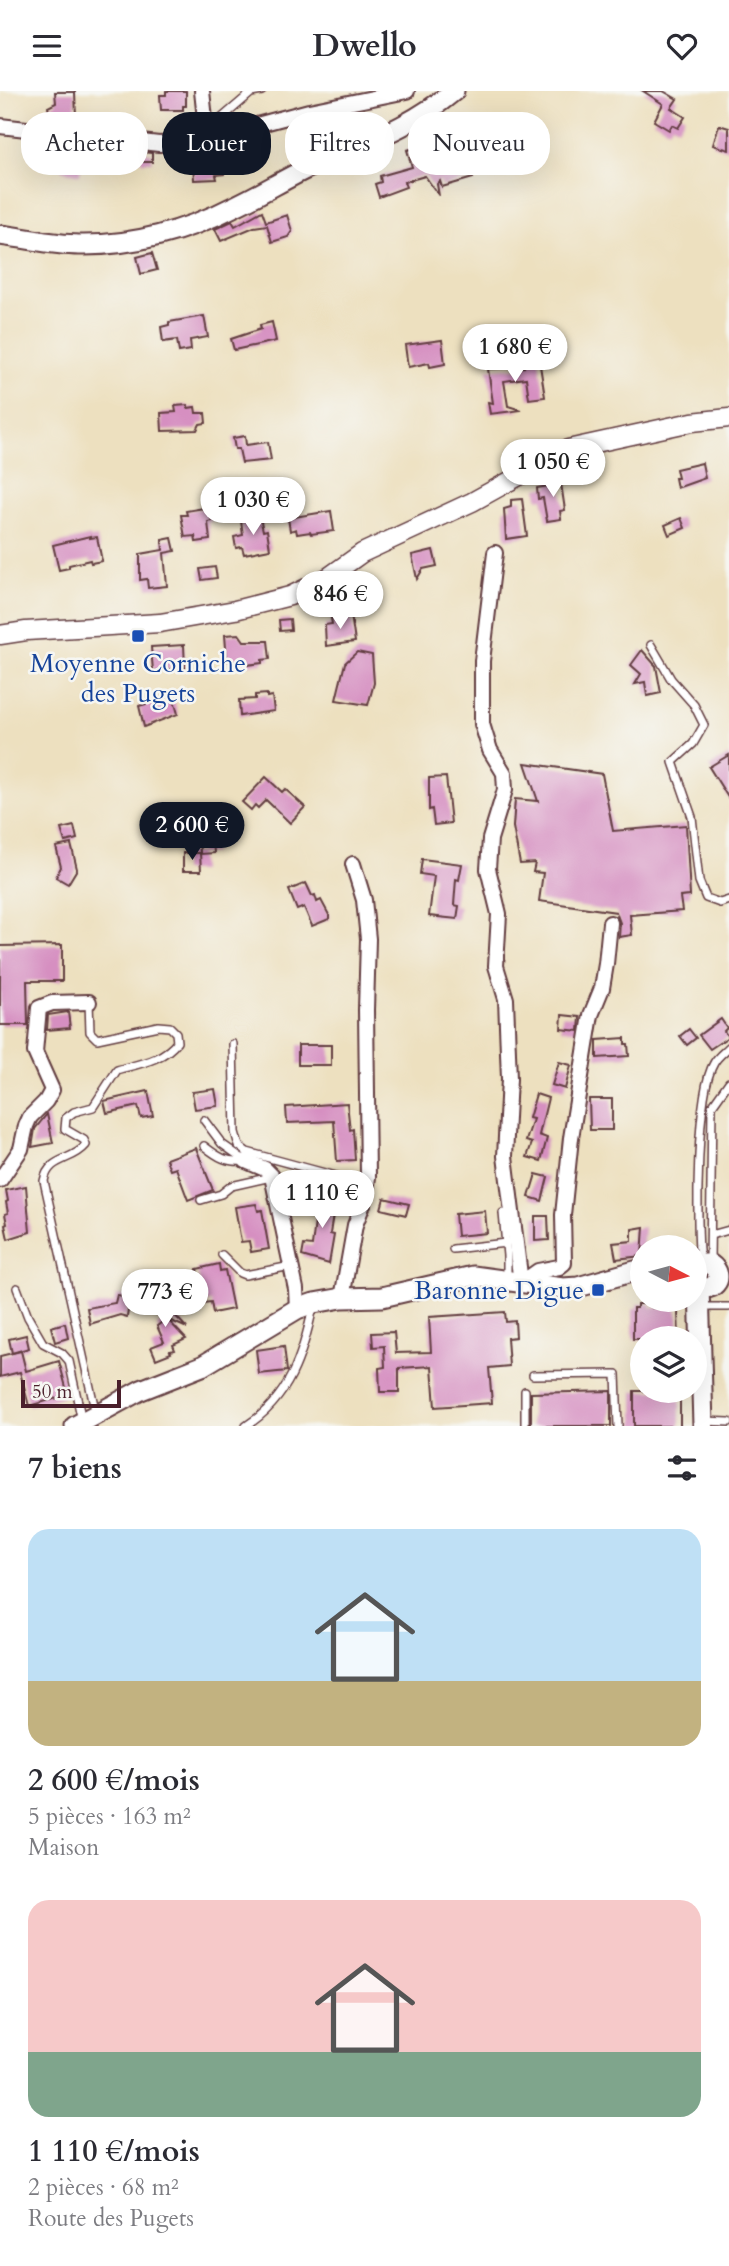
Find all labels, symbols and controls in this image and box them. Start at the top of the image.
text: Dwello [312,24,417,68]
icon: menu [28,27,66,65]
icon: heart [663,27,701,65]
chip: Acheter [21,112,148,175]
chip: Louer [162,112,271,175]
chip: Filtres [285,112,394,175]
chip: Nouveau [408,112,550,175]
pin: 1 680 € [450,324,580,384]
text: 1 680 € [478,331,552,362]
pin: 1 050 € [488,439,618,499]
text: 1 050 € [516,446,590,477]
pin: 1 030 € [188,477,318,537]
text: 1 030 € [216,484,290,515]
pin: 846 € [291,571,389,631]
text: 846 € [312,578,368,609]
marker: Moyenne Corniche des Pugets [130,628,146,644]
place label: Moyenne Corniche des Pugets [30,646,246,711]
pin: 2 600 € [127,803,257,862]
text: 2 600 € [155,809,229,840]
pin: 1 110 € [257,1171,387,1230]
text: 1 110 € [285,1177,359,1208]
north arrow [630,1235,707,1313]
map controls [630,1235,707,1403]
pin: 773 € [116,1269,214,1329]
place label: Baronne Digue [414,1273,584,1308]
text: 773 € [137,1276,193,1307]
marker: Baronne Digue [590,1282,606,1298]
button: layers [630,1326,707,1403]
scale bar [21,1377,121,1409]
text: 50 m [32,1379,73,1405]
text: 7 biens [28,1448,122,1489]
icon: filters [663,1449,701,1487]
icon: home [302,1574,428,1700]
text: 2 600 €/mois [28,1760,200,1801]
text: 5 pièces · 163 m² [28,1801,191,1832]
text: Maison [28,1832,99,1863]
icon: home [302,1945,428,2071]
text: 1 110 €/mois [28,2131,200,2172]
text: 2 pièces · 68 m² [28,2172,179,2203]
text: Route des Pugets [28,2203,194,2234]

